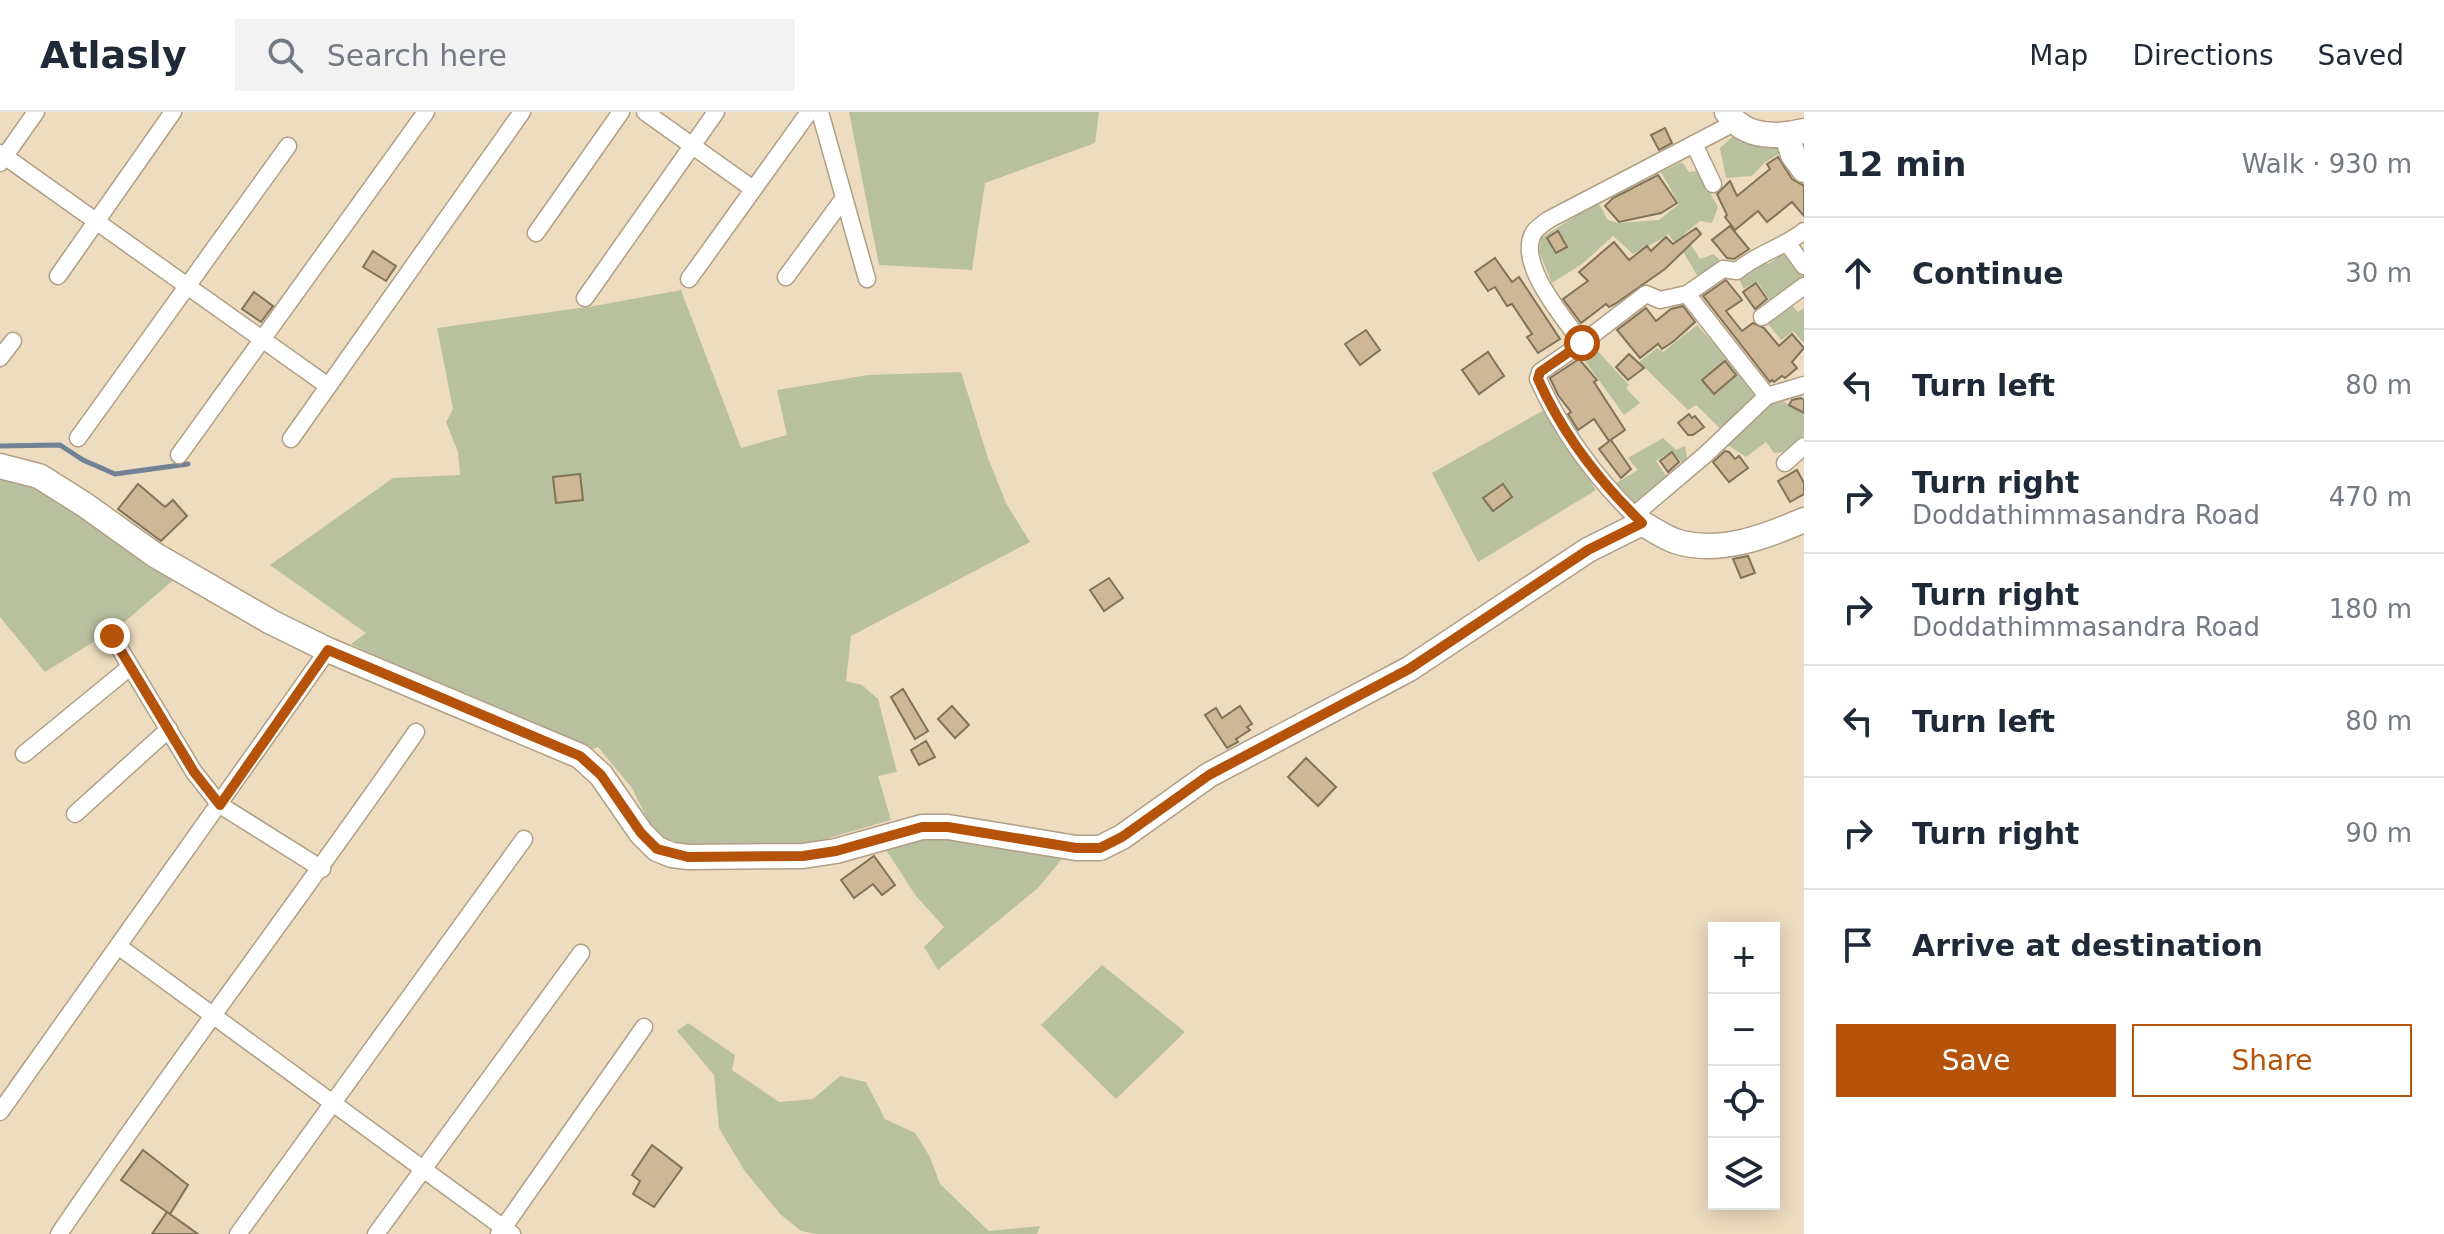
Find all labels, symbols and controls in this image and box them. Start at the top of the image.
search box [235,19,795,91]
text: Atlasly [40,33,187,77]
icon: search [263,33,307,77]
text: Search here [327,38,507,73]
text: Map [2029,39,2088,72]
text: Directions [2132,39,2273,72]
text: Saved [2317,39,2404,72]
text: 12 min [1836,144,1966,184]
text: Walk · 930 m [2242,149,2412,179]
icon: ahead [1836,251,1880,295]
text: Continue [1912,256,2064,291]
text: 30 m [2345,258,2412,288]
route start [1564,325,1600,361]
icon: left [1836,363,1880,407]
text: Turn left [1912,368,2055,403]
text: 80 m [2345,370,2412,400]
text: Turn right [1912,465,2079,500]
icon: right [1836,475,1880,519]
text: 470 m [2329,482,2412,512]
text: Doddathimmasandra Road [1912,500,2260,530]
text: Turn right [1912,577,2079,612]
icon: right [1836,587,1880,631]
text: 180 m [2329,594,2412,624]
text: Doddathimmasandra Road [1912,612,2260,642]
route end [94,618,130,654]
icon: left [1836,699,1880,743]
text: Turn left [1912,704,2055,739]
text: 80 m [2345,706,2412,736]
icon: right [1836,811,1880,855]
text: Turn right [1912,816,2079,851]
text: 90 m [2345,818,2412,848]
map controls [1708,922,1780,1210]
button: + [1708,922,1780,994]
icon: arrive [1836,923,1880,967]
text: Arrive at destination [1912,928,2263,963]
button: − [1708,994,1780,1066]
button: Save [1836,1024,2116,1097]
button: Share [2132,1024,2412,1097]
button: locate [1708,1066,1780,1138]
button: layers [1708,1138,1780,1210]

